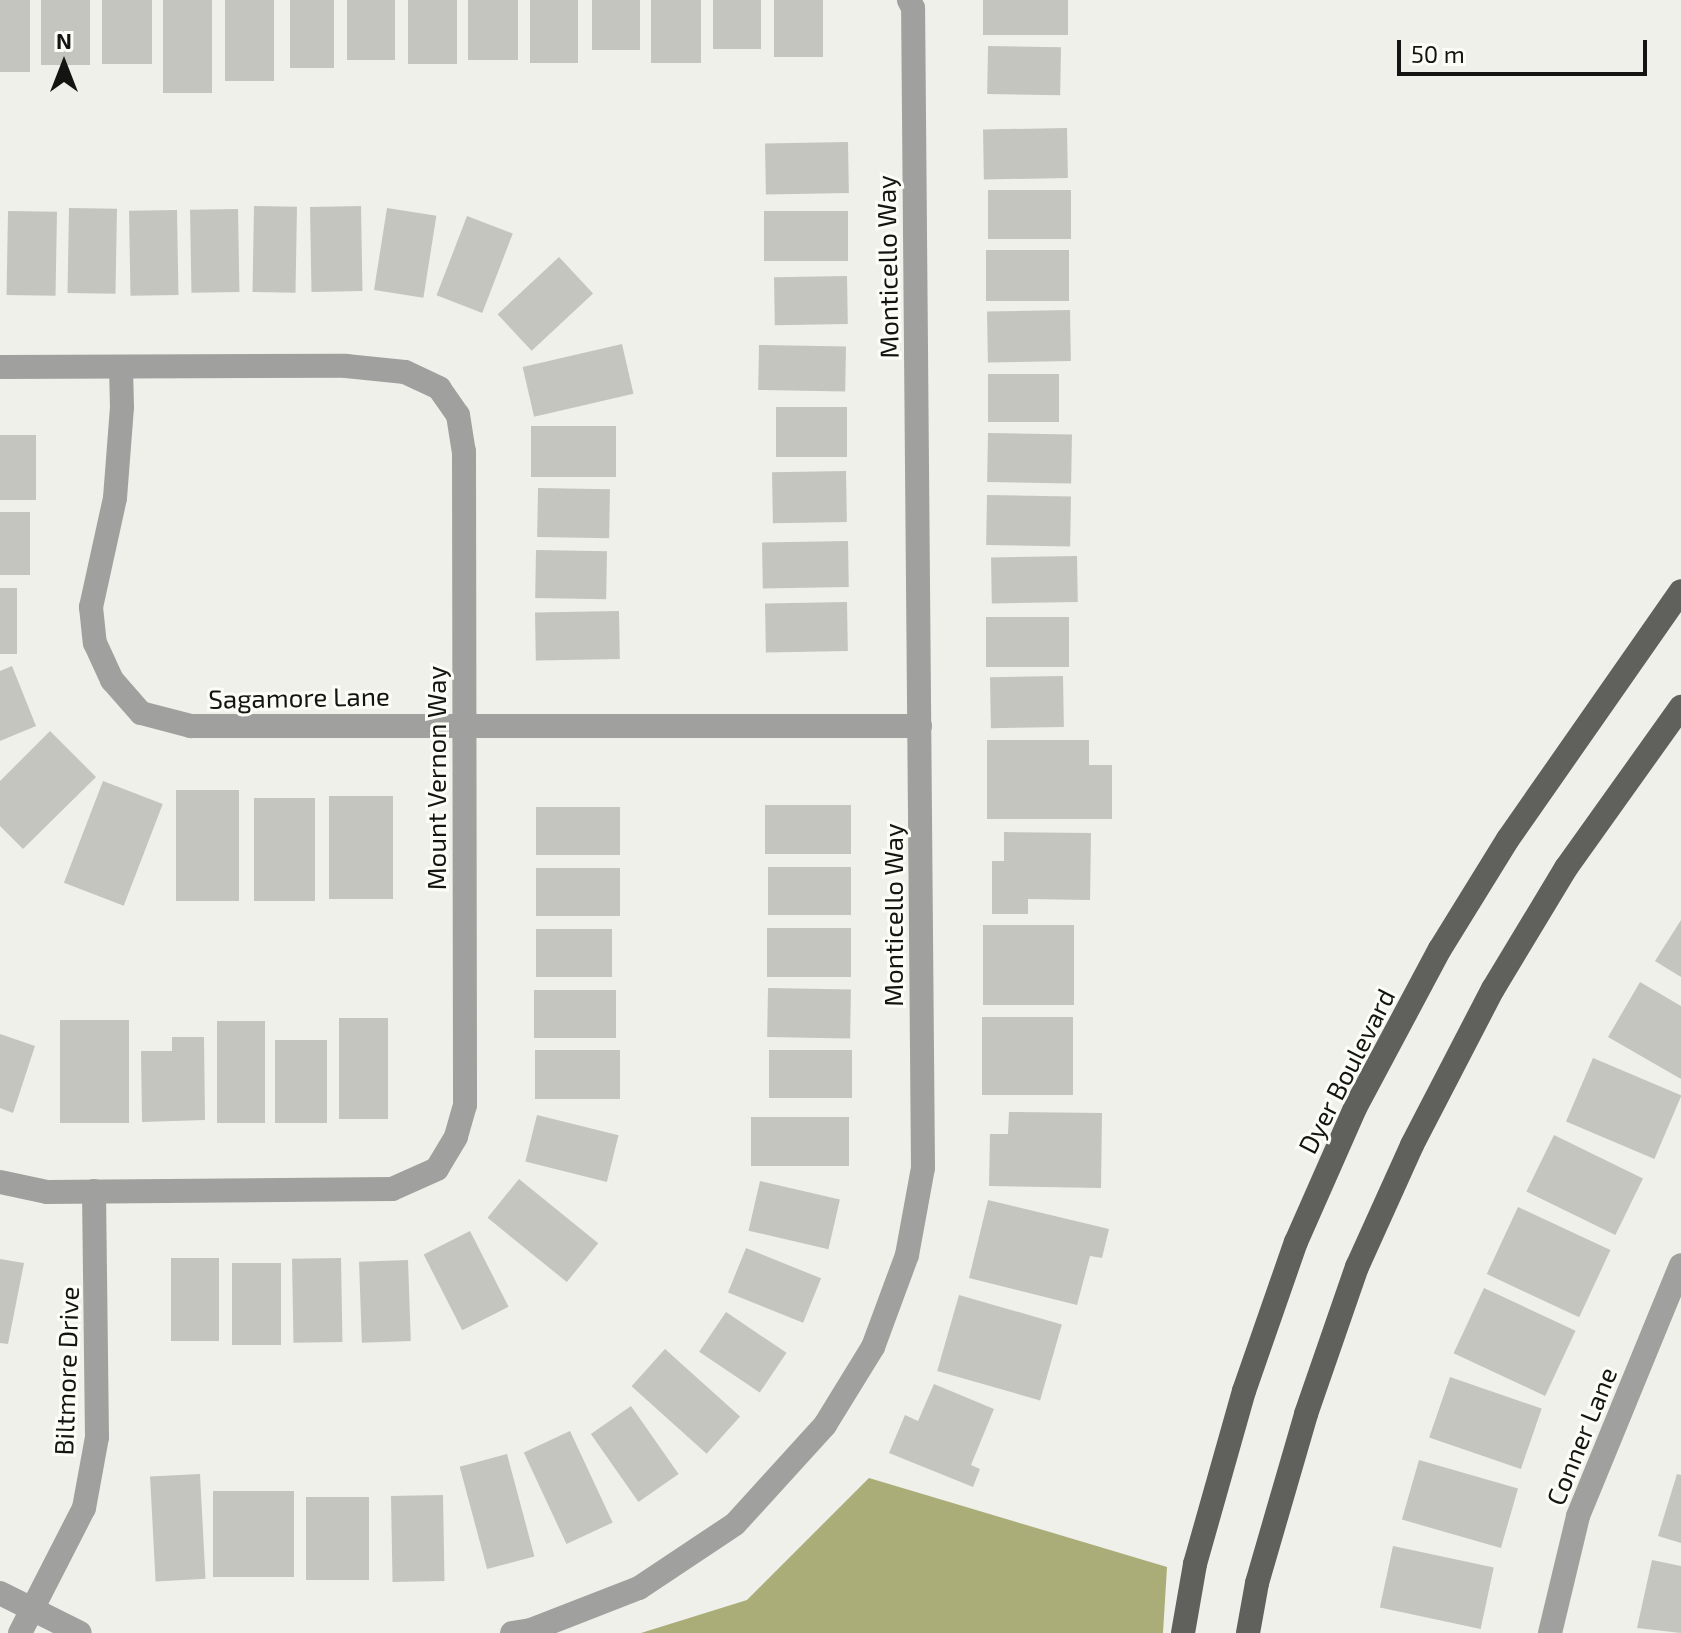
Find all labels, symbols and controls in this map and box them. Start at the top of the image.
north arrow [24,24,104,104]
scale bar [1401,24,1651,74]
text: N [56,27,72,53]
text: 50 m [1411,39,1465,68]
street label: Monticello Way [870,175,904,359]
street label: Mount Vernon Way [420,665,452,891]
street label: Sagamore Lane [208,680,390,714]
street label: Monticello Way [877,823,909,1007]
street label: Dyer Boulevard [1291,983,1401,1159]
street label: Biltmore Drive [47,1286,85,1456]
street label: Conner Lane [1539,1362,1623,1510]

